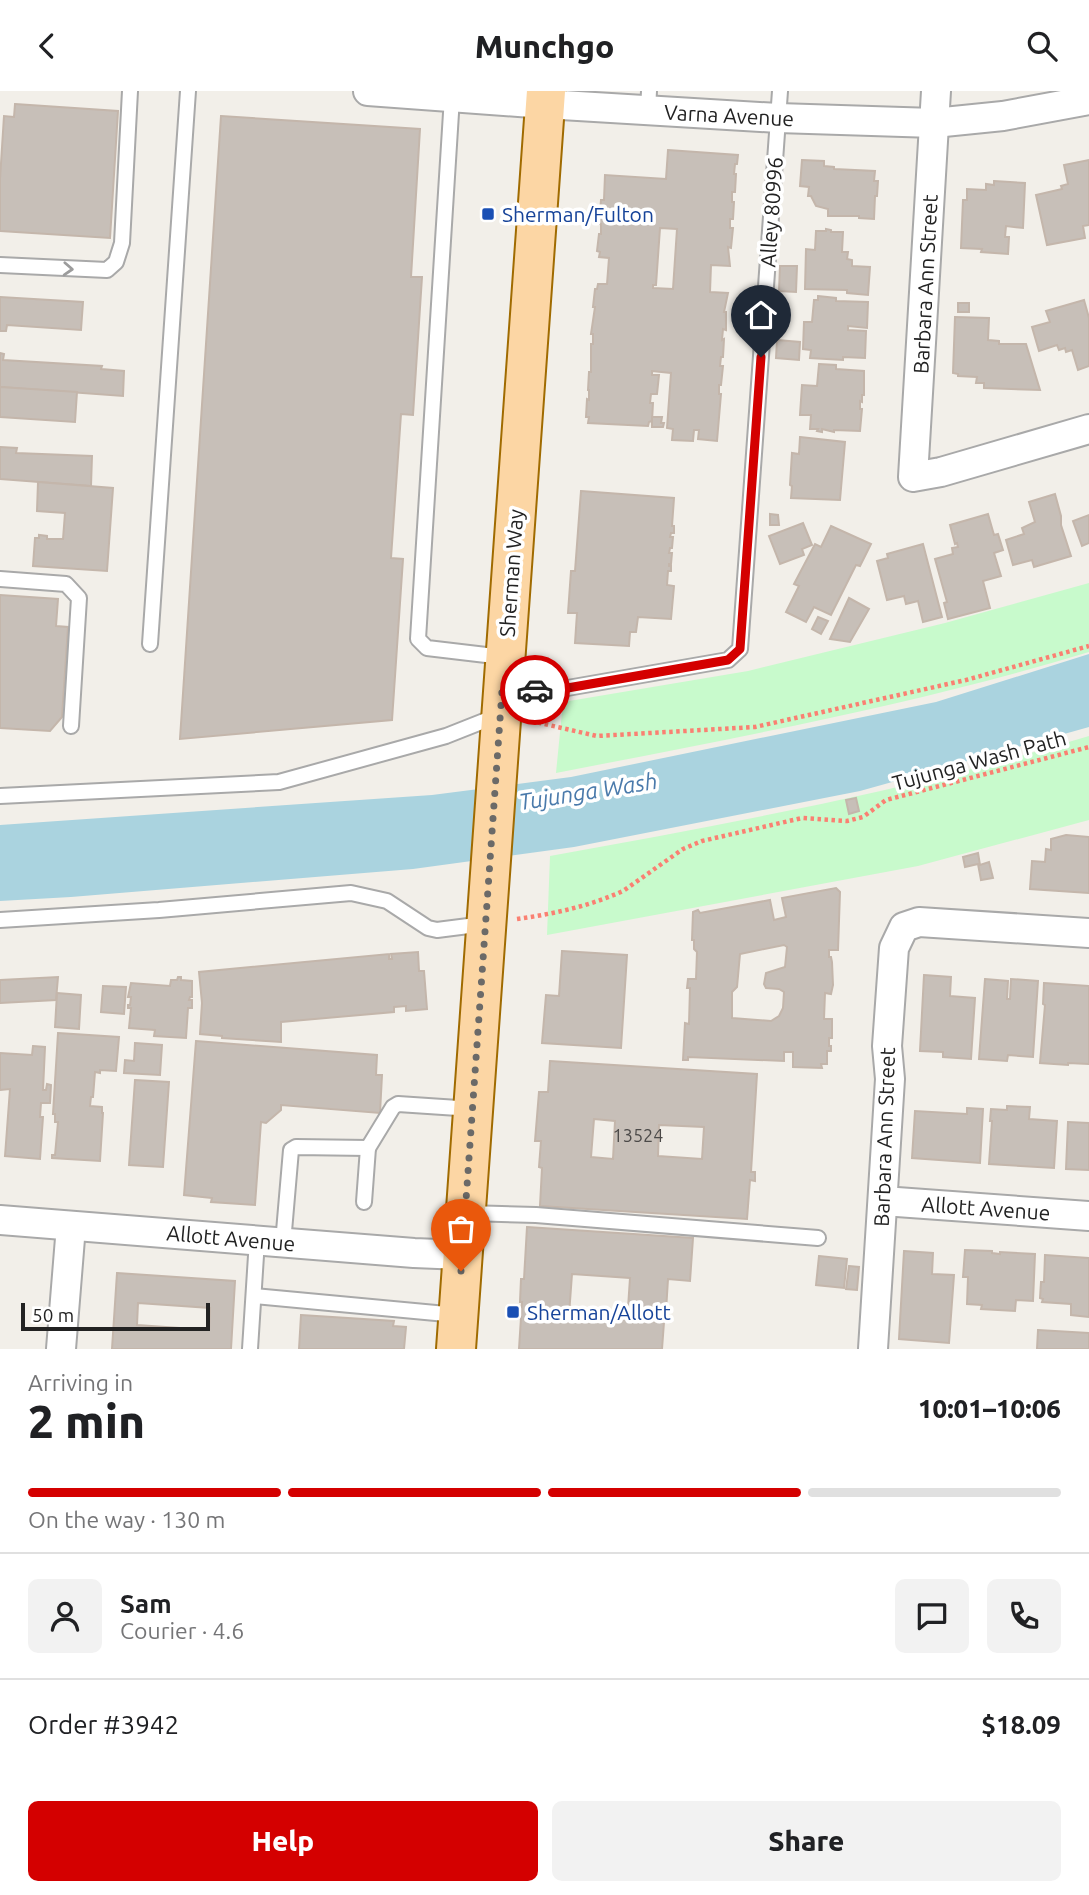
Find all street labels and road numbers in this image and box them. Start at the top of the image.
street label: Varna Avenue [663,100,795,130]
street label: Alley 80996 [755,156,787,268]
street label: Barbara Ann Street [908,194,942,374]
street label: Sherman Way [495,508,527,638]
street label: Tujunga Wash Path [889,725,1069,795]
street label: Barbara Ann Street [869,1047,899,1227]
street label: Allott Avenue [921,1192,1051,1224]
street label: Allott Avenue [166,1220,296,1256]

